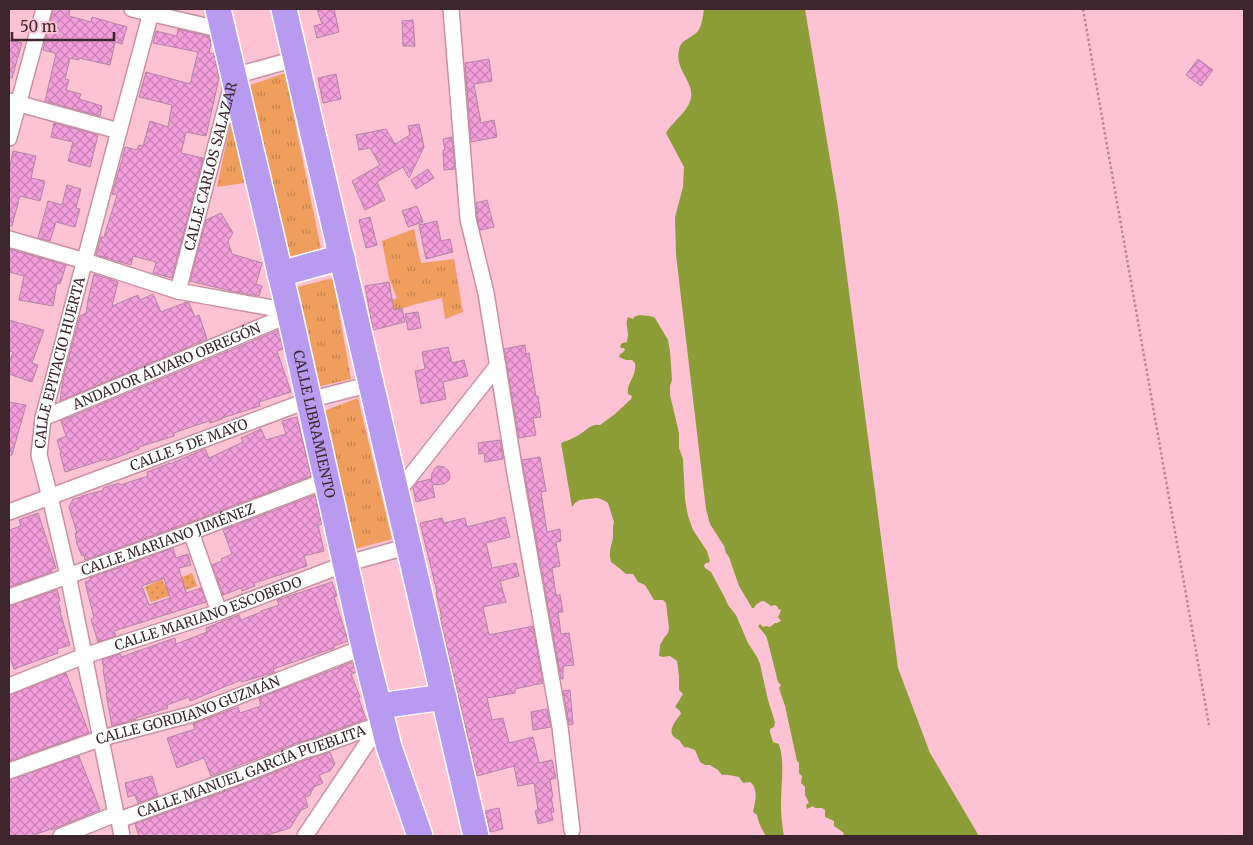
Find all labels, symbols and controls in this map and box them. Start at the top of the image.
scale bar [12,10,115,42]
text: 50 m [20,17,57,36]
street label: CALLE CARLOS SALAZAR [180,80,241,252]
street label: CALLE EPITACIO HUERTA [31,275,89,449]
street label: ANDADOR ÁLVARO OBREGÓN [69,319,263,414]
street label: CALLE LIBRAMIENTO [289,348,339,500]
street label: CALLE 5 DE MAYO [127,415,250,475]
street label: CALLE MARIANO JIMÉNEZ [79,499,257,580]
street label: CALLE MARIANO ESCOBEDO [112,572,304,654]
street label: CALLE GORDIANO GUZMÁN [93,672,283,749]
street label: CALLE MANUEL GARCÍA PUEBLITA [135,721,368,822]

